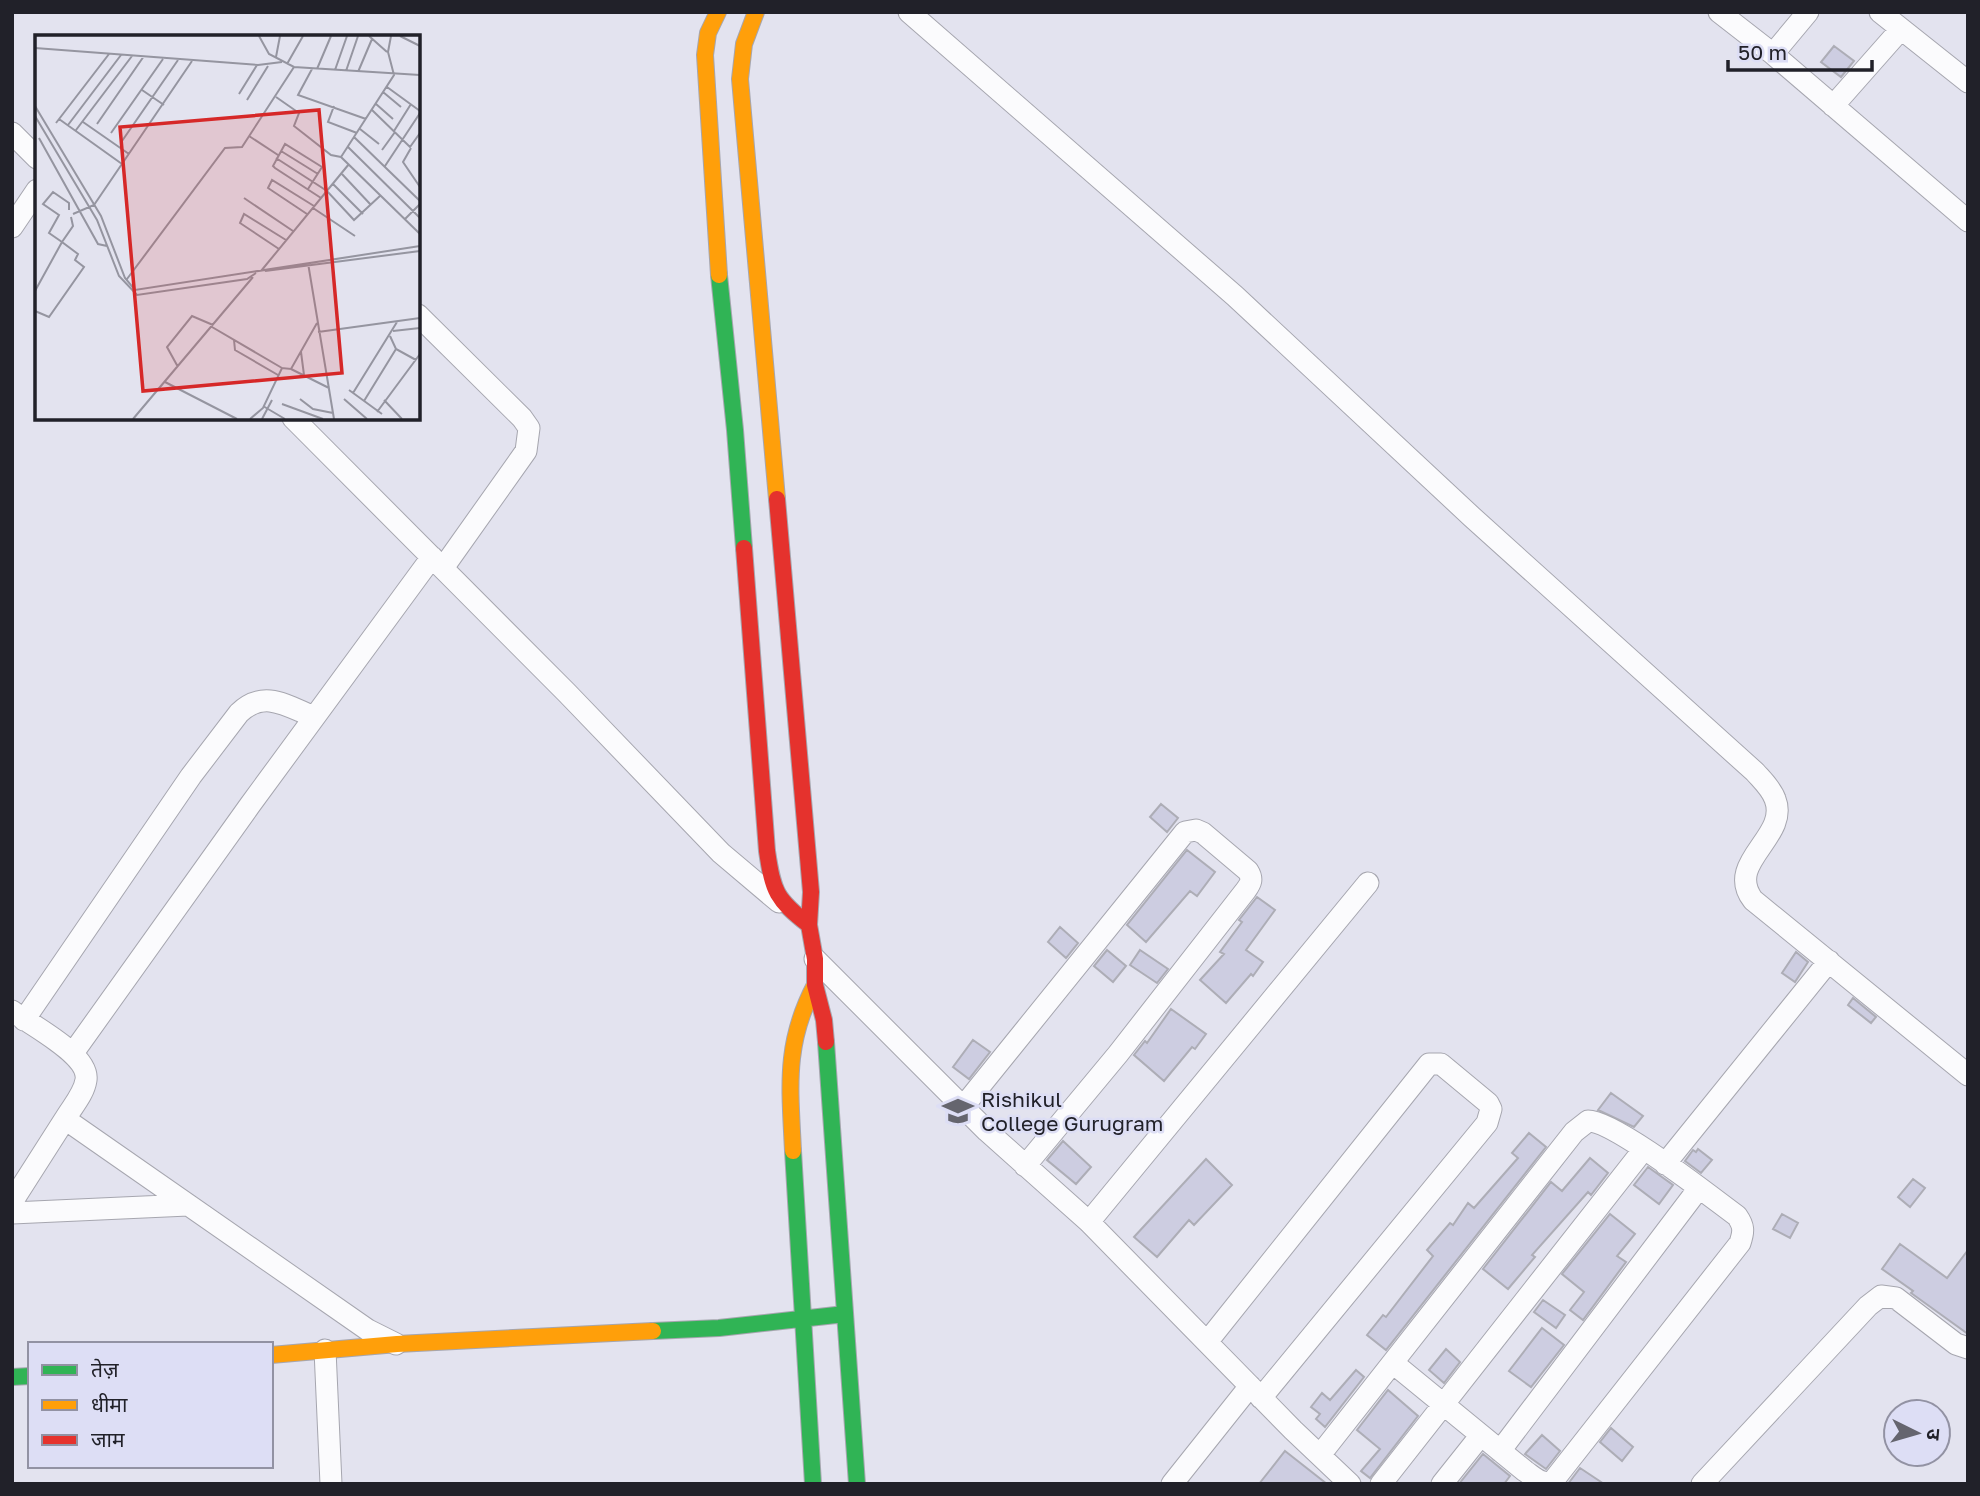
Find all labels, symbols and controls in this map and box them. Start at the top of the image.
scale bar [1728,28,1871,72]
inset map [35,35,420,420]
text: 50 m [1738,39,1787,65]
place label: Rishikul College Gurugram [981,1086,1163,1136]
school or university icon: Rishikul College Gurugram [941,1094,975,1128]
legend [28,1342,273,1468]
text: तेज़ [91,1356,119,1382]
text: धीमा [91,1391,128,1417]
north arrow [1882,1398,1952,1468]
text: जाम [91,1426,125,1452]
text: उ [1922,1428,1946,1442]

